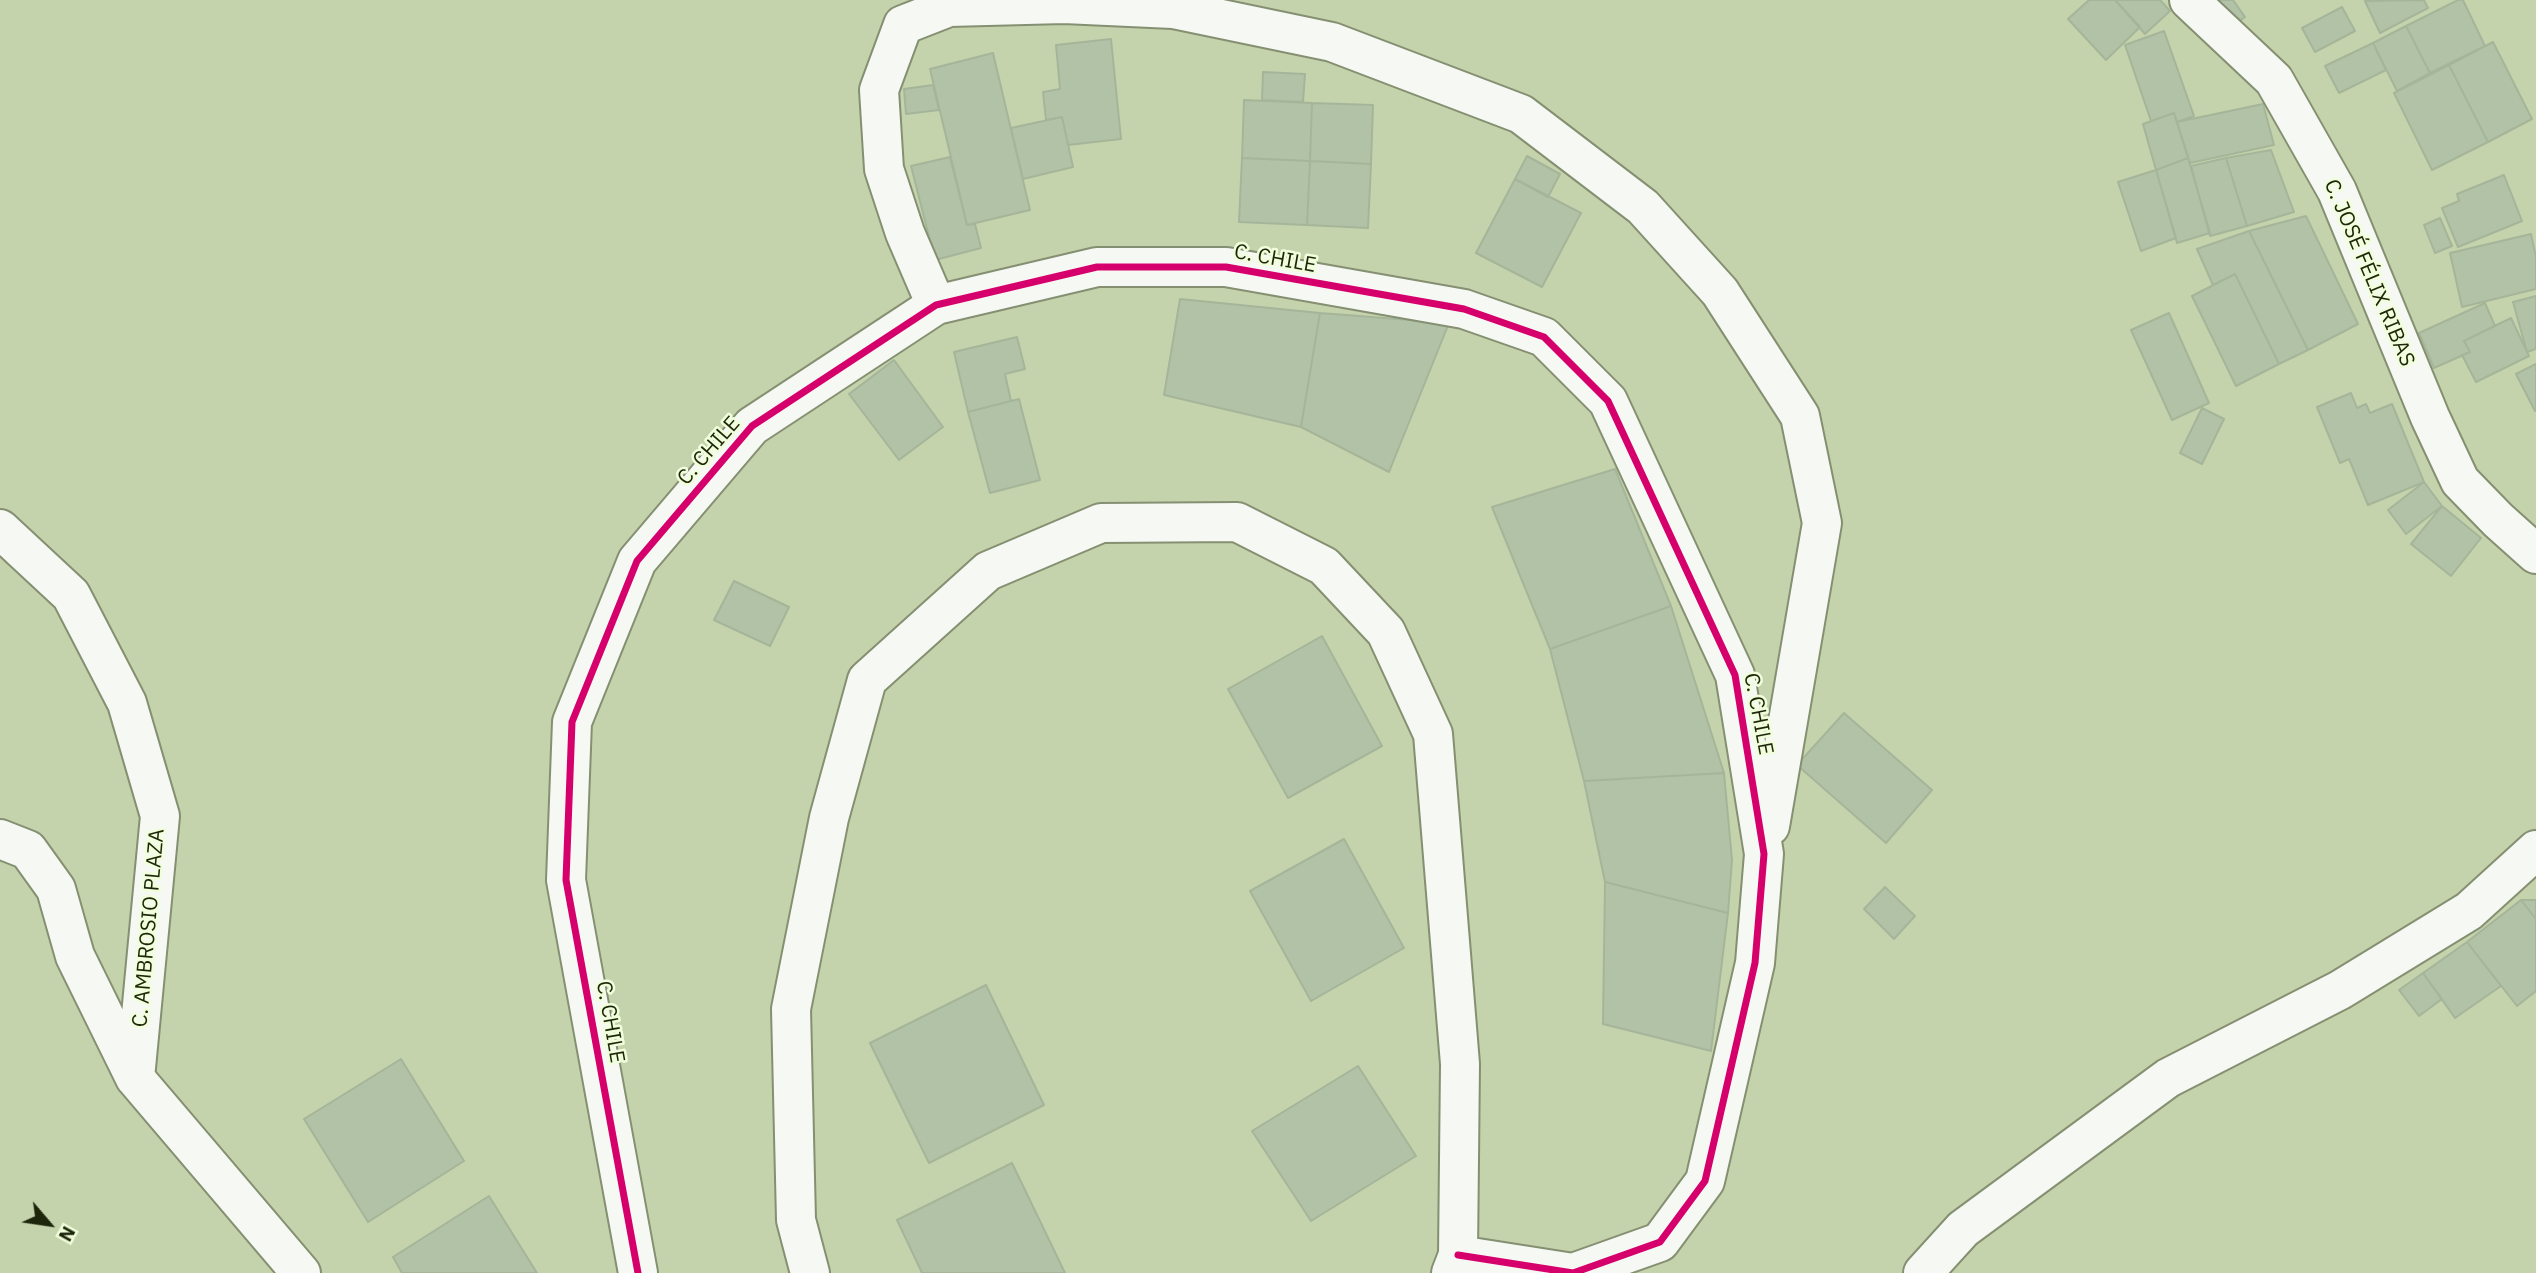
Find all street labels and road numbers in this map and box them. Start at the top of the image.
street label: C. JOSÉ FÉLIX RIBAS [2318,176,2420,370]
street label: C. CHILE [1232,239,1318,279]
street label: C. CHILE [672,412,746,490]
street label: C. CHILE [1738,671,1778,757]
street label: C. AMBROSIO PLAZA [128,828,170,1028]
street label: C. CHILE [590,979,630,1065]

